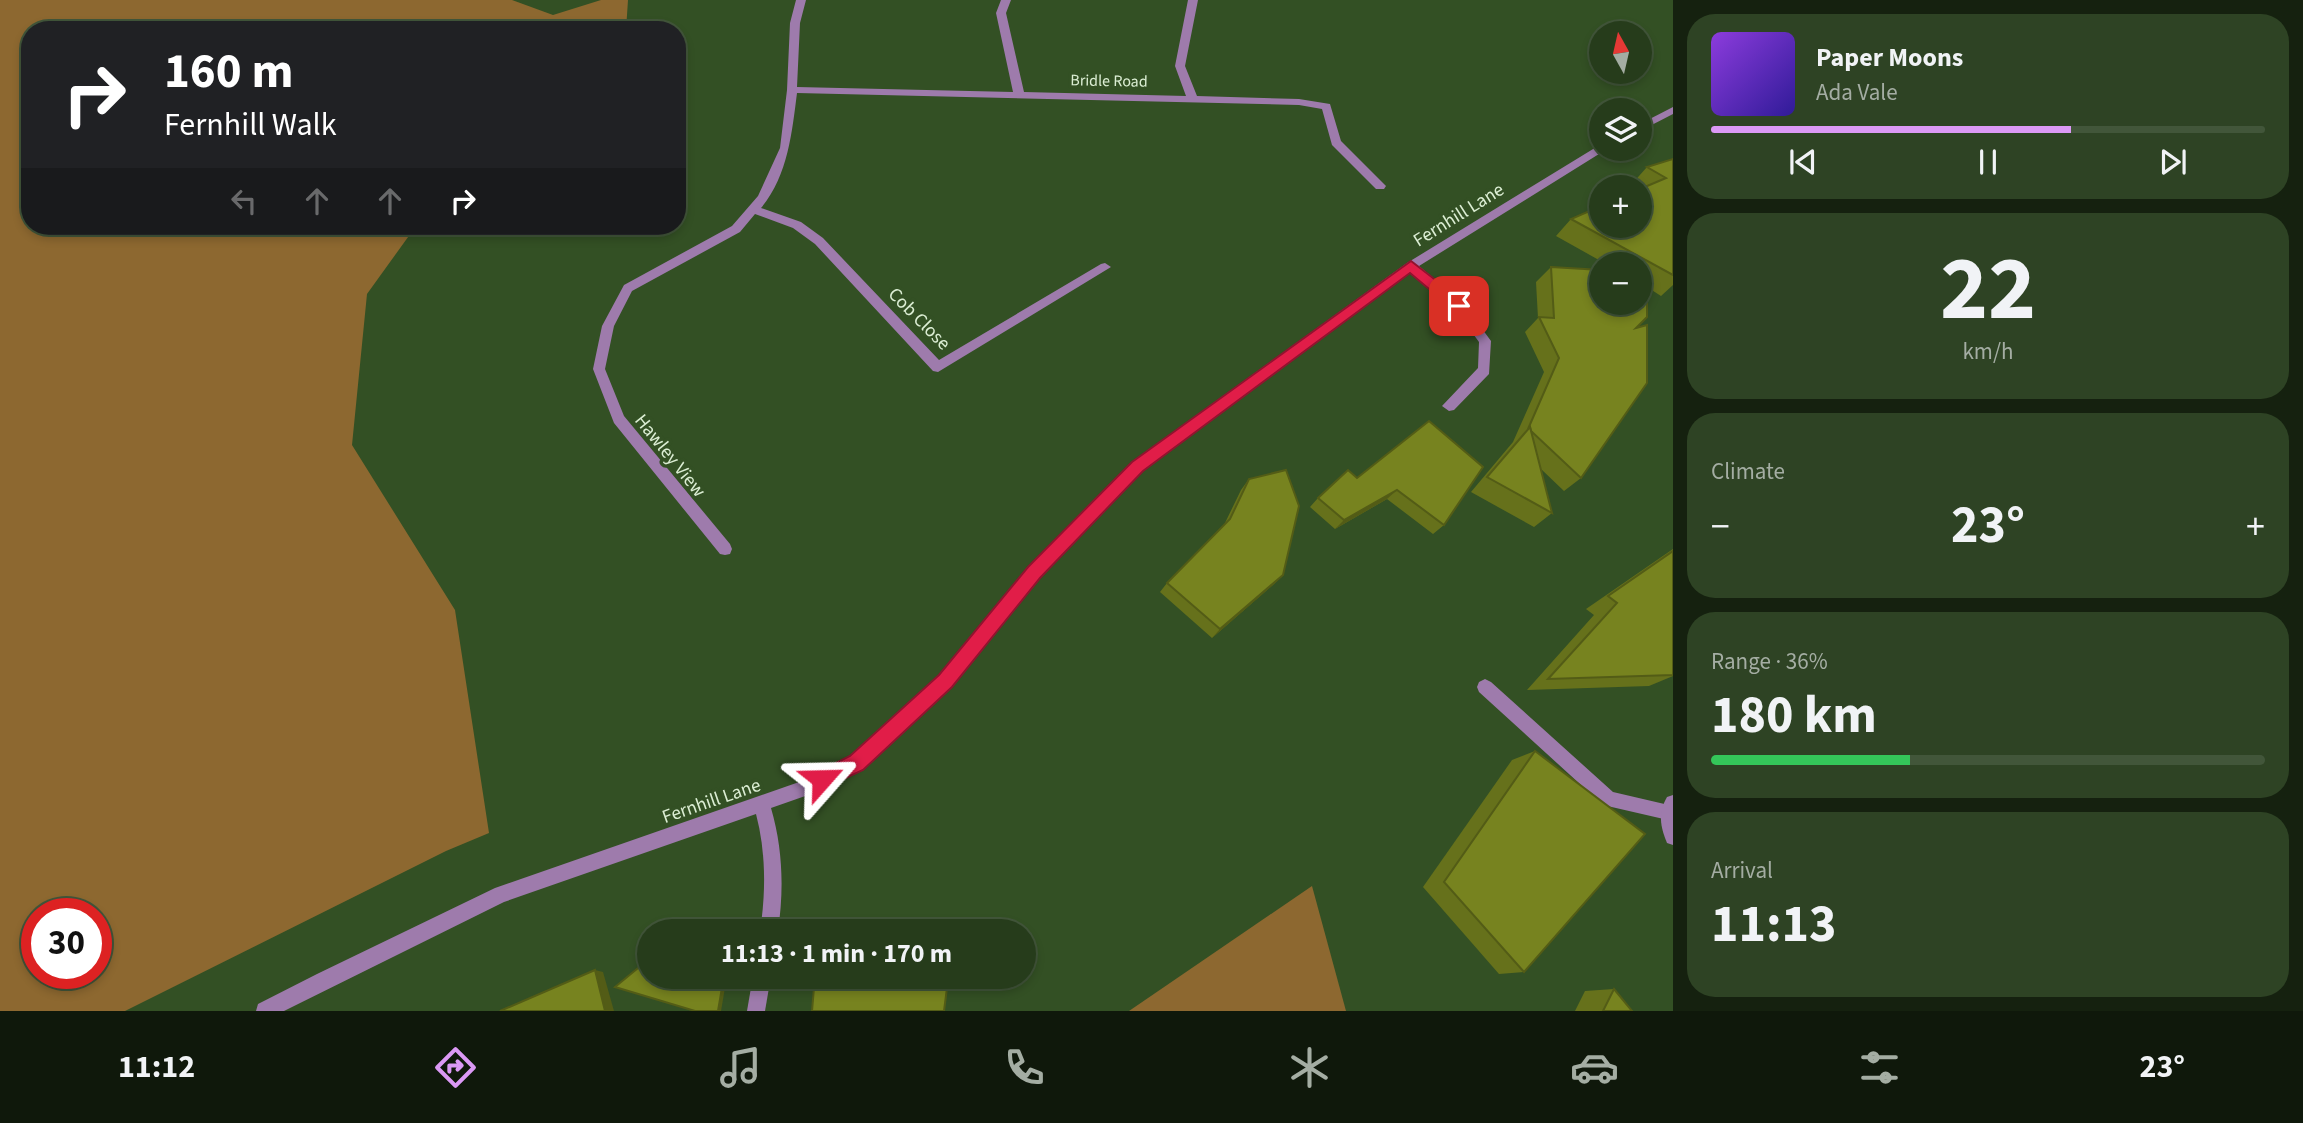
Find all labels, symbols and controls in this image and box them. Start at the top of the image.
north arrow [1589,21,1652,84]
map controls [1589,21,1652,315]
text: 160 m [164,37,293,107]
text: Paper Moons [1816,39,1963,76]
icon: right [49,49,140,140]
street label: Bridle Road [1070,69,1148,93]
text: Ada Vale [1816,76,1898,109]
button: layers [1589,98,1652,161]
text: Fernhill Walk [164,102,337,148]
icon: previous [1784,143,1822,181]
icon: pause [1969,143,2007,181]
icon: next [2154,143,2192,181]
button: + [1589,175,1652,238]
street label: Fernhill Lane [1408,177,1509,254]
icon: left [225,182,263,220]
icon: ahead [298,182,336,220]
icon: ahead [371,182,409,220]
icon: right [444,182,482,220]
text: 22 [1940,225,2036,354]
button: − [1589,252,1652,315]
pin [1429,276,1489,336]
street label: Cob Close [882,282,956,356]
icon: arrive [1440,287,1478,325]
text: km/h [1962,335,2014,368]
street label: Hawley View [628,408,712,504]
text: Climate [1711,455,1785,488]
text: 23° [1951,489,2025,563]
text: − [1711,500,1730,554]
text: + [2246,500,2265,554]
text: Range · 36% [1711,645,1828,678]
text: 180 km [1711,679,1877,753]
position arrow [785,742,859,816]
street label: Fernhill Lane [659,772,764,831]
text: Arrival [1711,854,1773,887]
text: 11:13 [1711,888,1836,962]
speed limit sign: 30 [21,898,112,989]
text: 11:13 · 1 min · 170 m [721,935,952,972]
icon: directions [431,1043,480,1092]
icon: music [716,1043,765,1092]
icon: phone [1000,1043,1049,1092]
icon: climate [1285,1043,1334,1092]
icon: car [1570,1043,1619,1092]
icon: filters [1855,1043,1904,1092]
text: 11:12 [118,1044,195,1090]
text: 23° [2140,1044,2185,1090]

